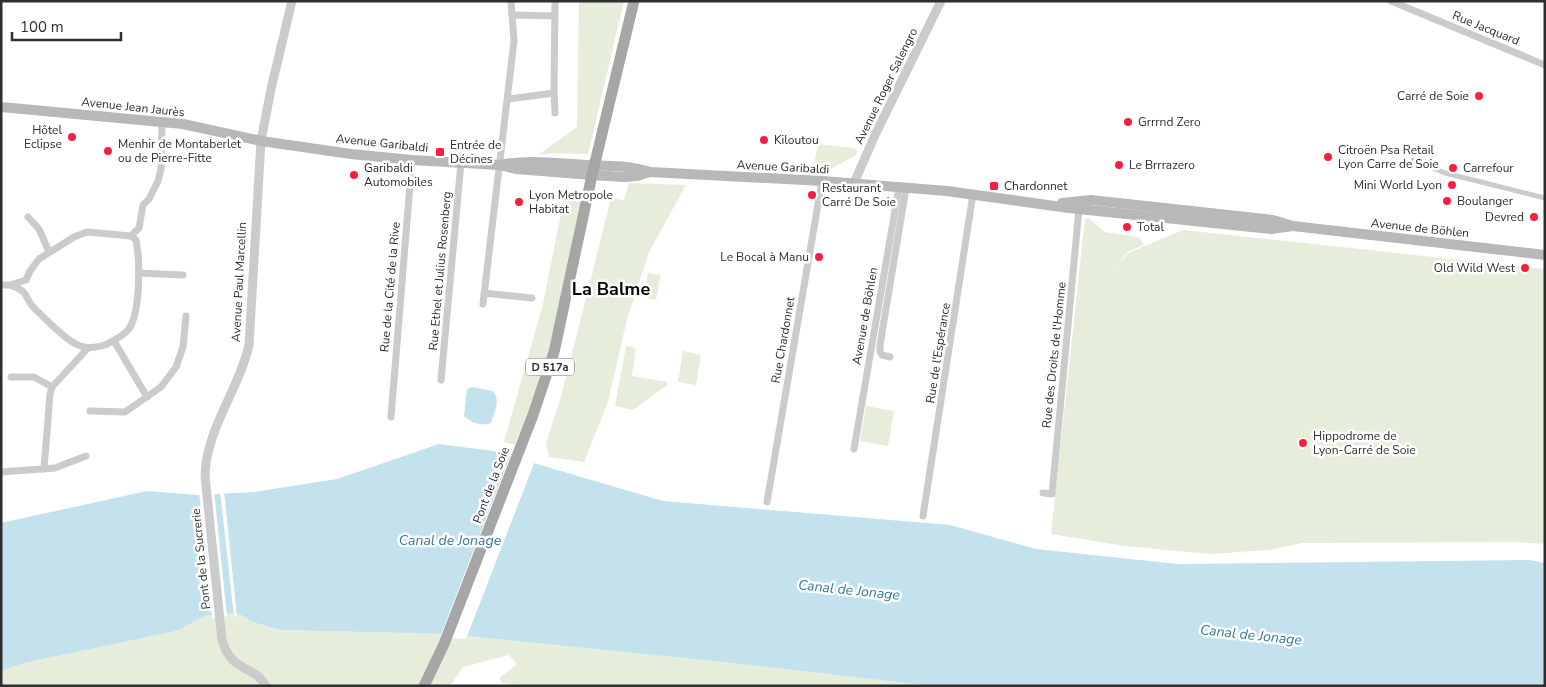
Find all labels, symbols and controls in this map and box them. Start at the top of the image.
street label: Rue Jacquard [1450,7,1522,49]
scale bar [12,10,121,42]
text: 100 m [20,17,64,37]
street label: Avenue Roger Salengro [851,25,921,147]
place label: Carré de Soie [1397,88,1469,104]
marker: Carré de Soie [1473,90,1485,102]
street label: Avenue Jean Jaurès [81,94,186,120]
place label: Grrrnd Zero [1138,114,1201,130]
marker: Grrrnd Zero [1122,116,1134,128]
place label: Hôtel Eclipse [24,122,62,152]
street label: Avenue Garibaldi [335,130,429,156]
marker: Hôtel Eclipse [66,131,78,143]
place label: Kiloutou [774,132,819,148]
marker: Kiloutou [758,134,770,146]
place label: Menhir de Montaberlet ou de Pierre-Fitte [118,136,242,166]
place label: Entrée de Décines [450,137,501,167]
place label: Citroën Psa Retail Lyon Carre de Soie [1338,142,1439,172]
marker: Menhir de Montaberlet ou de Pierre-Fitte [102,145,114,157]
marker: Entrée de Décines [434,146,446,158]
marker: Citroën Psa Retail Lyon Carre de Soie [1322,151,1334,163]
street label: Avenue Garibaldi [736,157,830,177]
place label: Le Brrrazero [1129,157,1195,173]
marker: Le Brrrazero [1113,159,1125,171]
place label: Garibaldi Automobiles [364,160,433,190]
place label: Carrefour [1463,160,1514,176]
marker: Carrefour [1447,162,1459,174]
marker: Garibaldi Automobiles [348,169,360,181]
place label: Mini World Lyon [1354,177,1442,193]
place label: Chardonnet [1004,178,1068,194]
marker: Mini World Lyon [1446,179,1458,191]
place label: Restaurant Carré De Soie [822,180,896,210]
marker: Chardonnet [988,180,1000,192]
place label: Lyon Metropole Habitat [529,187,613,217]
marker: Restaurant Carré De Soie [806,189,818,201]
street label: Rue Ethel et Julius Rosenberg [425,191,455,351]
place label: Boulanger [1457,193,1514,209]
marker: Boulanger [1441,195,1453,207]
marker: Lyon Metropole Habitat [513,196,525,208]
place label: Devred [1485,209,1524,225]
marker: Devred [1528,211,1540,223]
street label: Avenue de Böhlen [1370,215,1470,241]
place label: Total [1137,219,1164,235]
street label: Avenue Paul Marcellin [228,221,250,343]
street label: Rue de la Cité de la Rive [376,221,404,353]
marker: Total [1121,221,1133,233]
place label: Le Bocal à Manu [720,249,809,265]
marker: Le Bocal à Manu [813,251,825,263]
place label: Old Wild West [1434,260,1516,276]
marker: Old Wild West [1519,262,1531,274]
street label: Avenue de Böhlen [849,266,881,366]
district label: La Balme [572,277,650,301]
street label: Rue des Droits de l'Homme [1038,281,1070,429]
street label: Rue Chardonnet [768,295,799,385]
street label: Rue de l'Espérance [922,301,954,405]
road number: D 517a [526,358,574,376]
place label: Hippodrome de Lyon-Carré de Soie [1313,428,1416,458]
marker: Hippodrome de Lyon-Carré de Soie [1297,437,1309,449]
street label: Pont de la Soie [469,444,513,526]
street label: Pont de la Sucrerie [188,508,214,610]
water label: Canal de Jonage [399,531,502,550]
water label: Canal de Jonage [797,575,901,605]
water label: Canal de Jonage [1199,620,1303,650]

